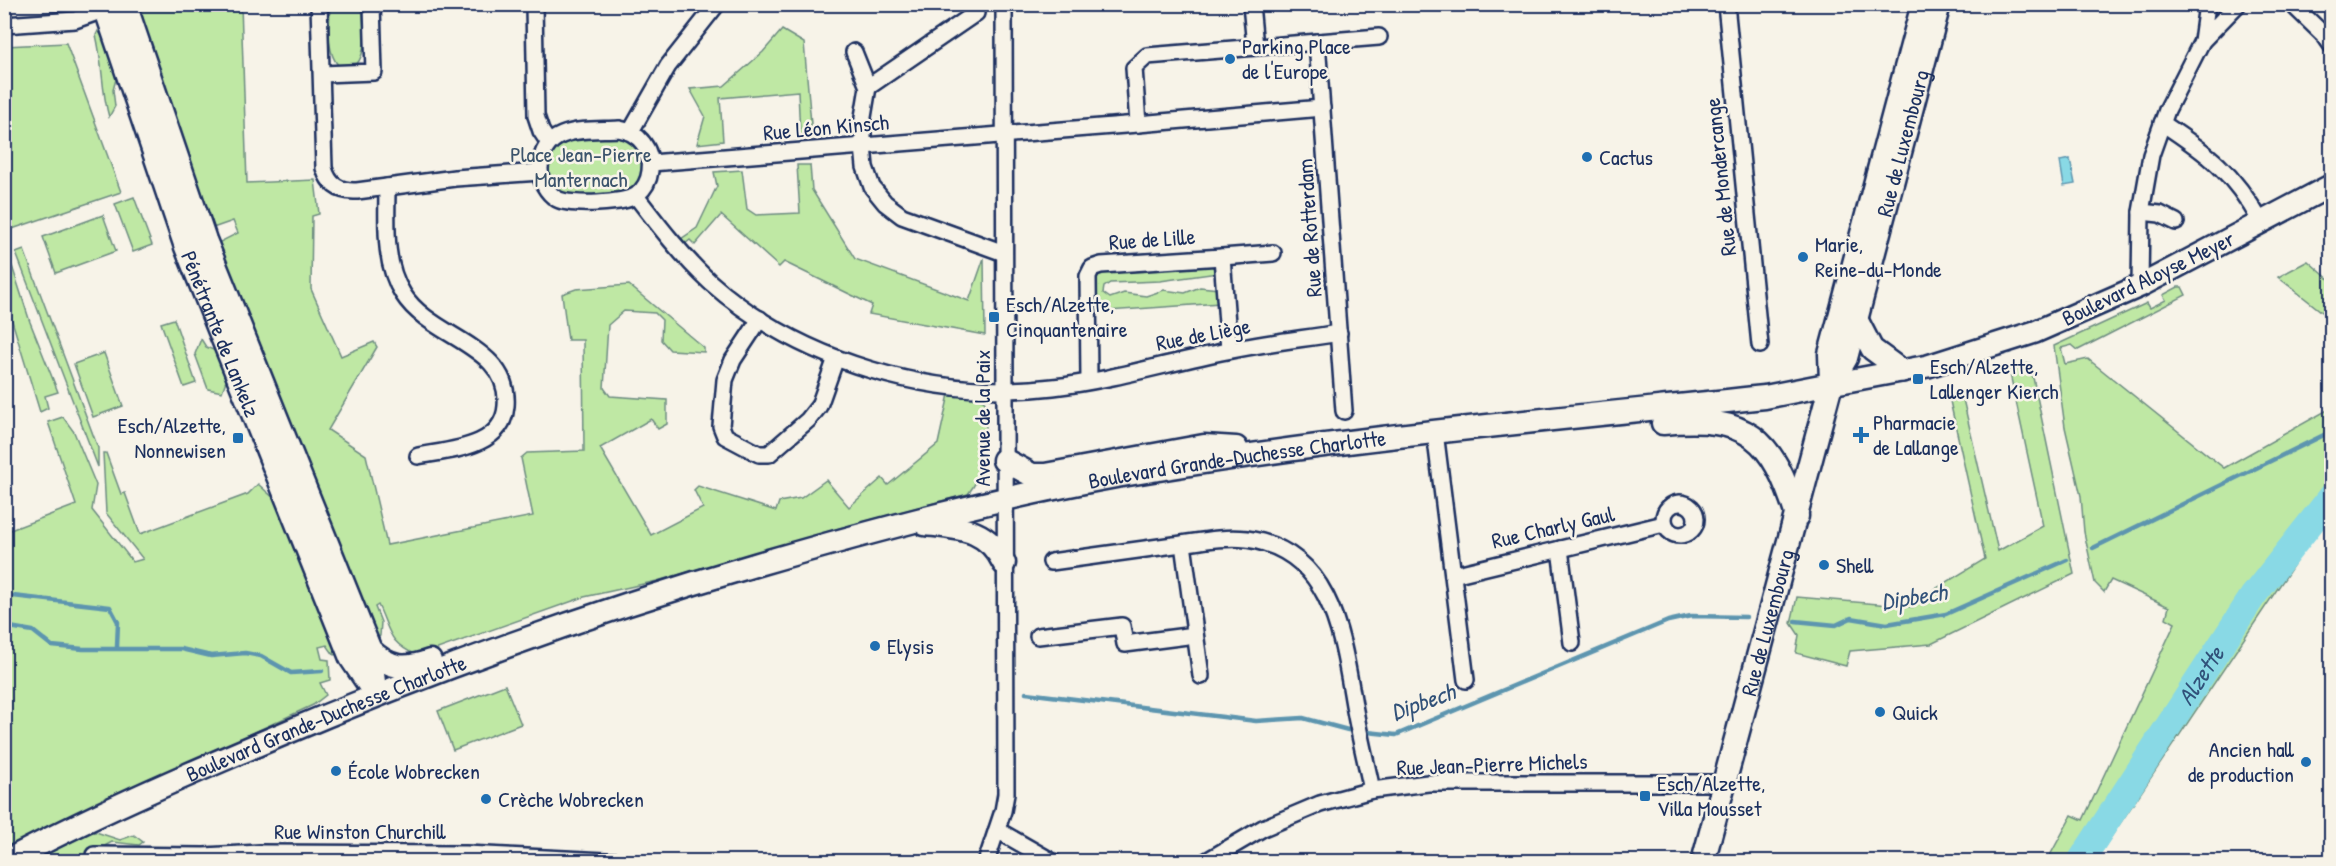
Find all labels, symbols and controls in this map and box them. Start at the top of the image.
place label: Parking Place de l'Europe [1242,31,1351,86]
marker: Parking Place de l'Europe [1223,52,1237,66]
street label: Rue de Luxembourg [1869,66,1936,220]
street label: Rue de Mondercange [1697,96,1743,257]
street label: Rue Léon Kinsch [762,107,890,147]
park label: Place Jean-Pierre Manternach [510,139,652,194]
place label: Cactus [1599,142,1653,172]
marker: Cactus [1580,150,1594,164]
street label: Rue de Rotterdam [1289,158,1329,298]
street label: Rue de Lille [1108,221,1196,257]
street label: Boulevard Aloyse Meyer [2057,223,2240,333]
place label: Marie, Reine-du-Monde [1815,229,1942,284]
street label: Pénétrante de Lankelz [174,246,268,421]
marker: Marie, Reine-du-Monde [1796,250,1810,264]
place label: Esch/Alzette, Cinquantenaire [1006,289,1128,344]
marker: Esch/Alzette, Cinquantenaire [987,310,1001,324]
street label: Rue de Liège [1153,310,1253,358]
street label: Avenue de la Paix [967,350,997,486]
place label: Esch/Alzette, Lallenger Kierch [1930,351,2059,406]
marker: Esch/Alzette, Lallenger Kierch [1911,372,1925,386]
place label: Pharmacie de Lallange [1873,407,1959,462]
place label: Esch/Alzette, Nonnewisen [118,410,226,465]
street label: Boulevard Grande-Duchesse Charlotte [1086,423,1388,496]
marker: Pharmacie de Lallange [1854,428,1868,442]
marker: Esch/Alzette, Nonnewisen [231,431,245,445]
street label: Rue Charly Gaul [1489,498,1617,556]
street label: Rue de Luxembourg [1733,546,1801,699]
place label: Shell [1836,550,1874,580]
marker: Shell [1817,558,1831,572]
water label: Dipbech [1879,575,1951,618]
place label: Elysis [887,631,934,661]
marker: Elysis [868,639,882,653]
water label: Alzette [2169,639,2232,711]
street label: Boulevard Grande-Duchesse Charlotte [181,647,471,789]
water label: Dipbech [1386,674,1461,728]
place label: Quick [1892,697,1938,727]
marker: Quick [1873,705,1887,719]
place label: Ancien hall de production [2188,734,2295,789]
street label: Rue Jean-Pierre Michels [1396,746,1588,782]
marker: Ancien hall de production [2299,755,2313,769]
place label: École Wobrecken [348,756,480,786]
marker: École Wobrecken [329,764,343,778]
place label: Esch/Alzette, Villa Mousset [1657,768,1765,823]
place label: Crèche Wobrecken [498,784,644,814]
marker: Esch/Alzette, Villa Mousset [1638,789,1652,803]
marker: Crèche Wobrecken [479,792,493,806]
street label: Rue Winston Churchill [274,816,446,846]

